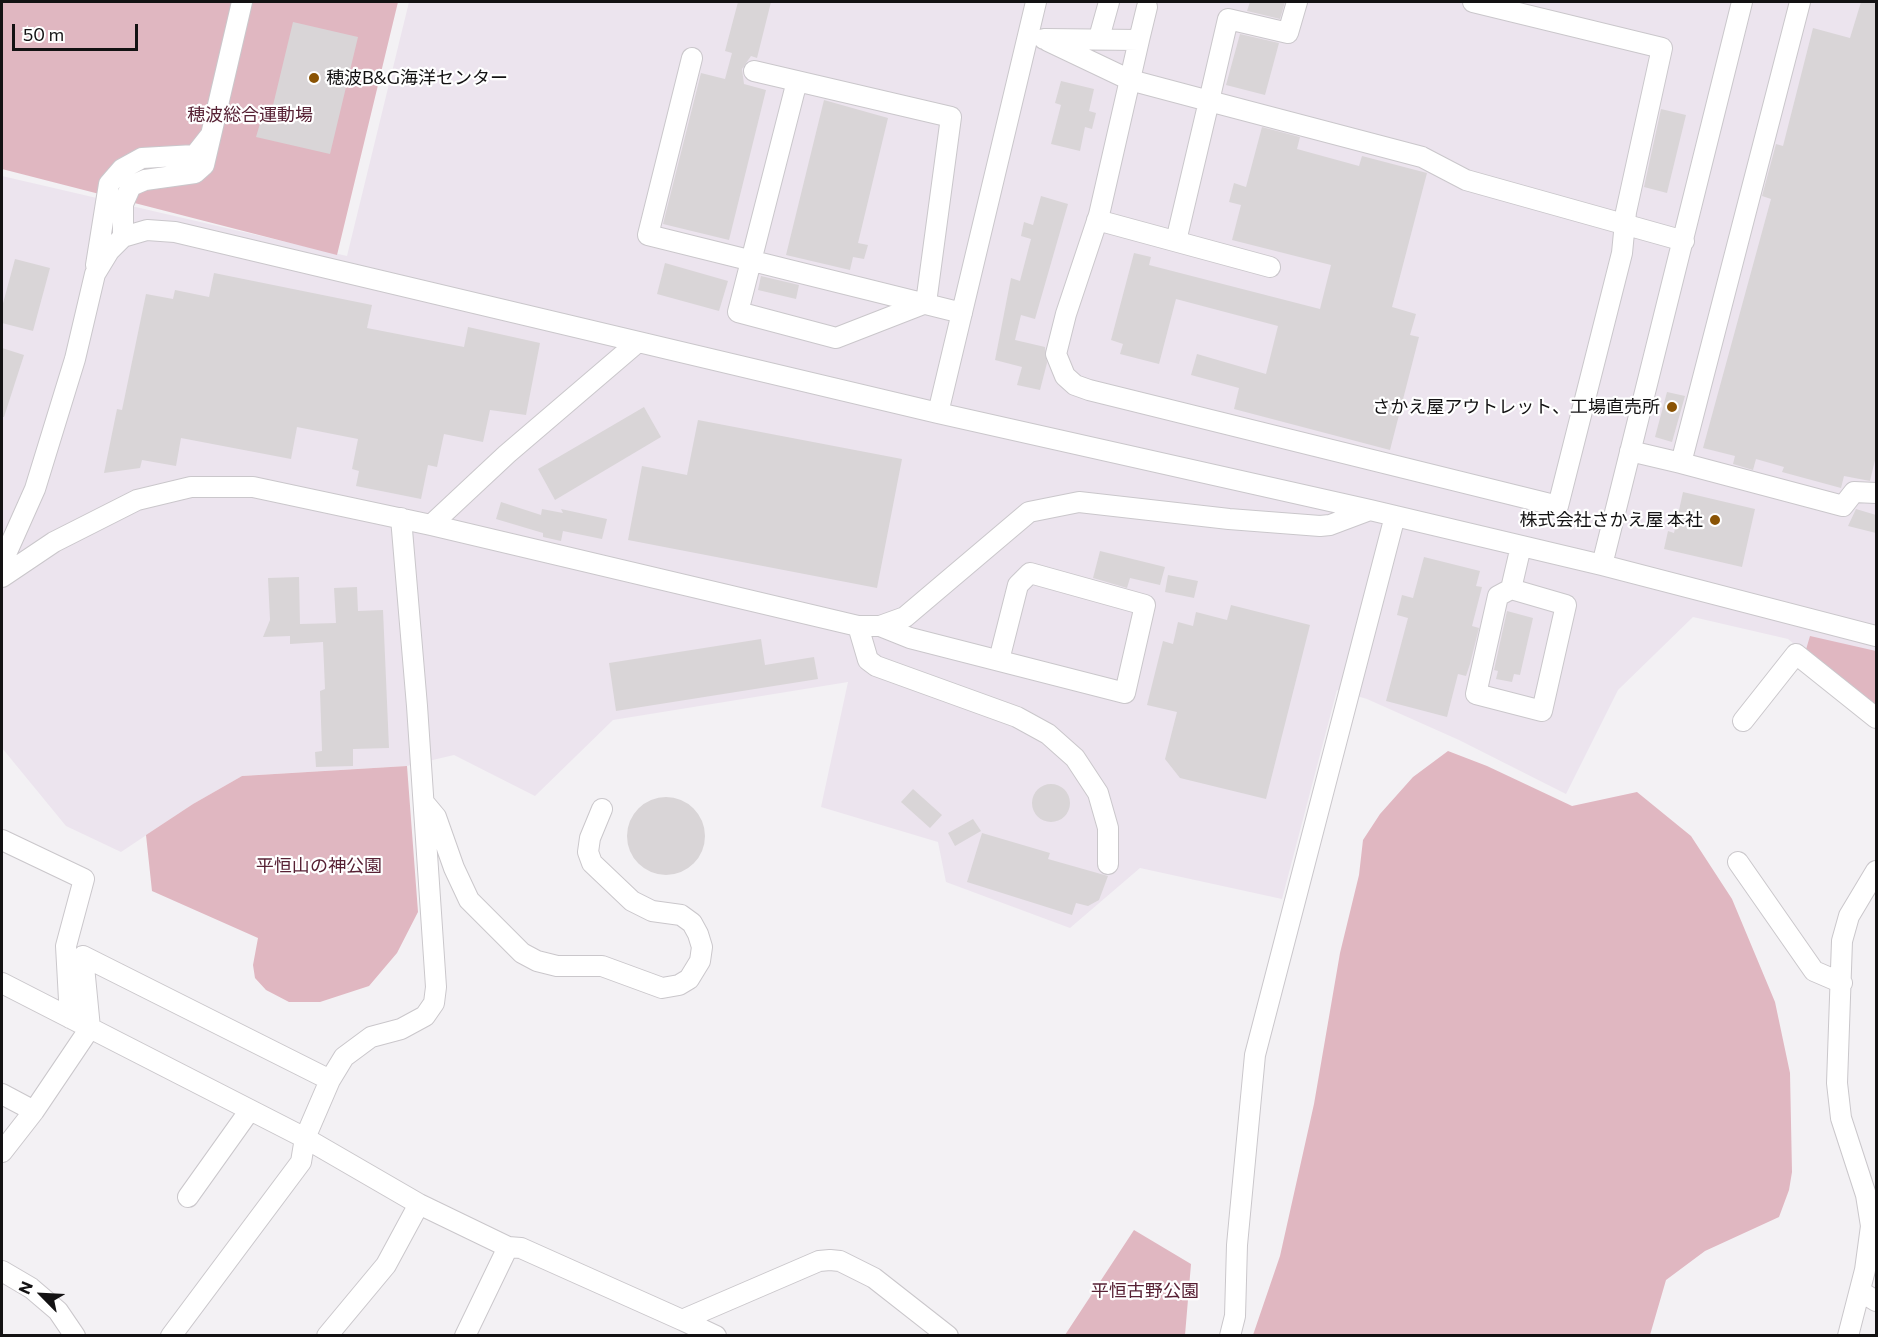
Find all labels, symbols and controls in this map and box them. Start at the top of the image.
scale bar [15,12,141,50]
text: 50 m [23,23,64,45]
place label: 穂波B&G海洋センター [326,67,508,89]
marker: 穂波B&G海洋センター [307,71,321,85]
park label: 穂波総合運動場 [187,104,313,126]
place label: さかえ屋アウトレット、工場直売所 [1372,396,1660,418]
marker: さかえ屋アウトレット、工場直売所 [1665,400,1679,414]
place label: 株式会社さかえ屋 本社 [1520,509,1703,531]
marker: 株式会社さかえ屋 本社 [1708,513,1722,527]
park label: 平恒山の神公園 [256,855,382,877]
north arrow [12,1265,72,1325]
text: N [14,1278,36,1297]
park label: 平恒古野公園 [1091,1280,1199,1302]

